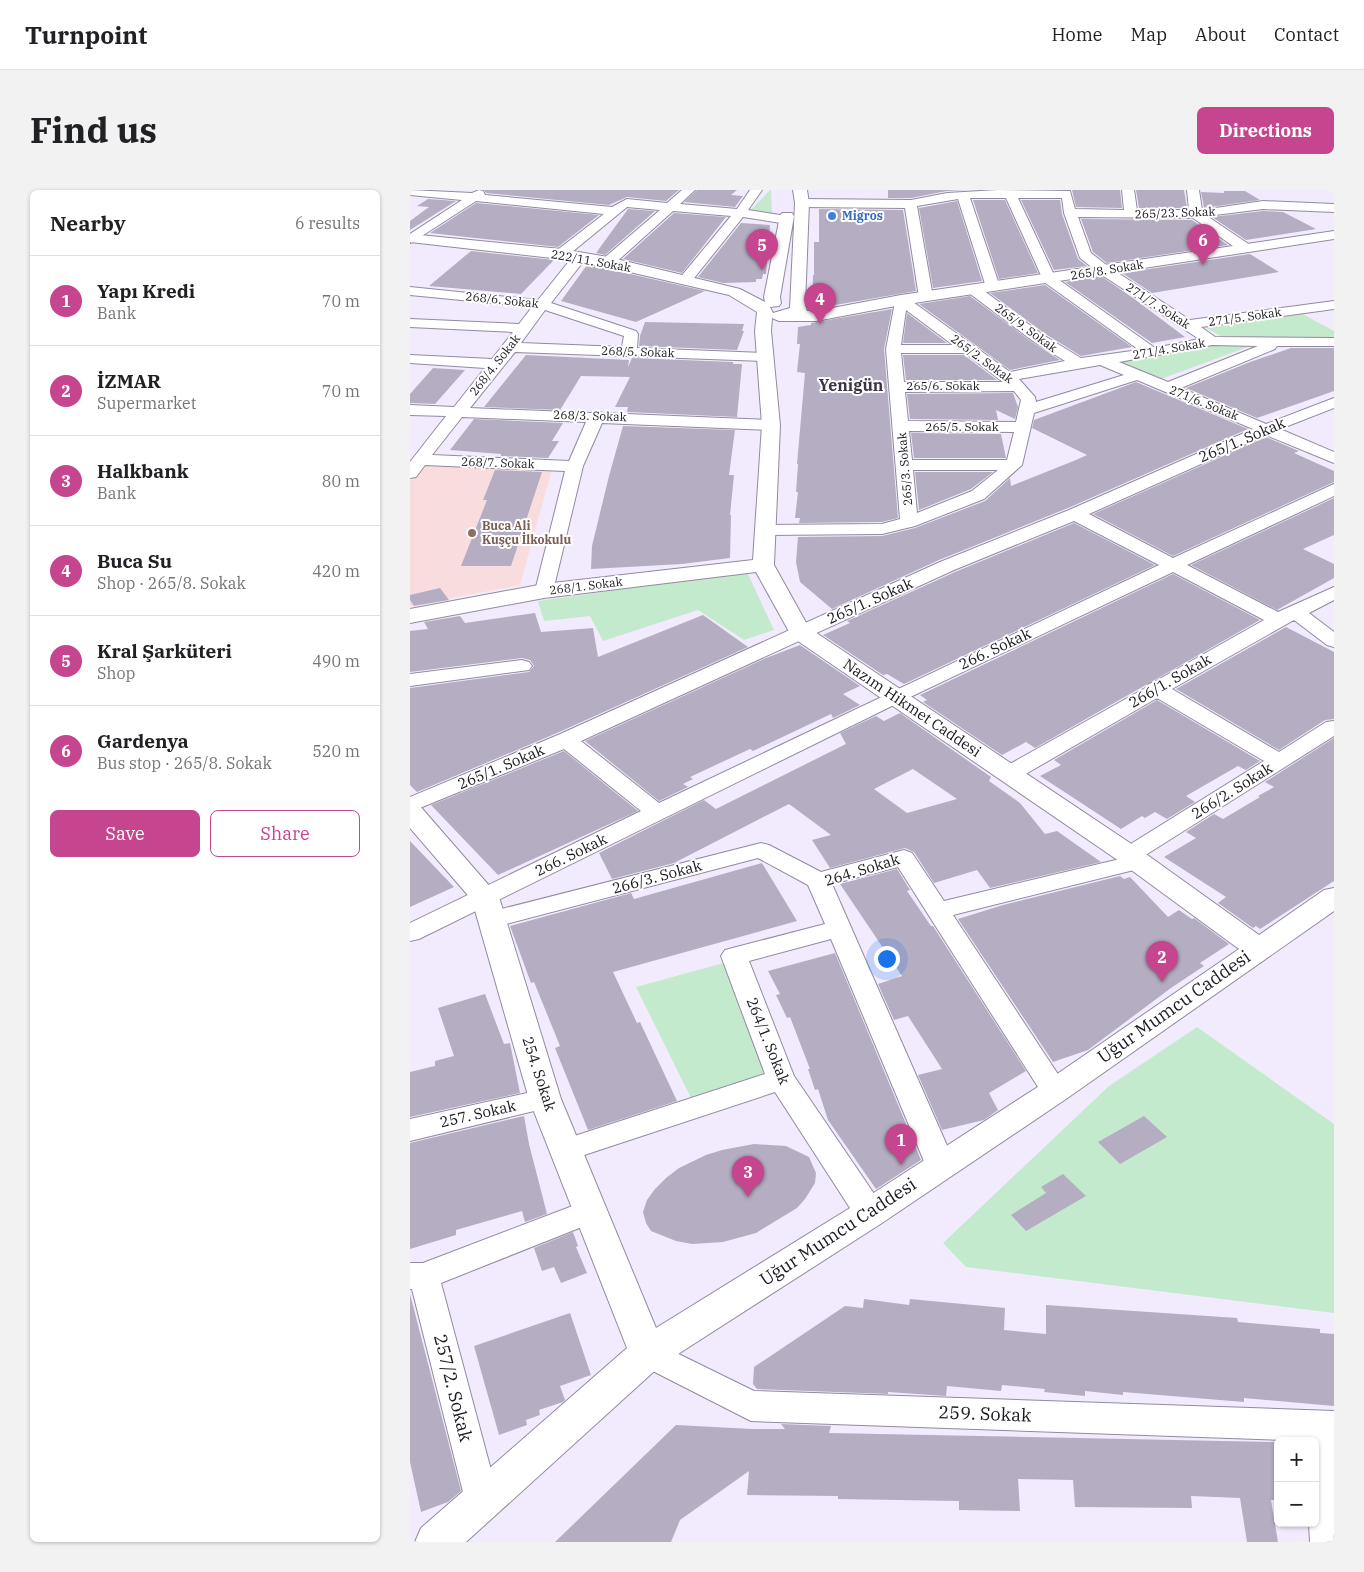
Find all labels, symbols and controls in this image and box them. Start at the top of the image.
text: Turnpoint [25,19,147,51]
text: Home [1051,23,1103,46]
text: Map [1131,23,1167,46]
text: About [1195,23,1246,46]
text: Contact [1274,23,1339,46]
text: Find us [30,107,157,153]
button: Directions [1197,107,1334,154]
street label: 265/23. Sokak [1134,204,1216,221]
place label: Migros [842,208,883,223]
text: Nearby [50,209,126,237]
marker: Migros [826,210,838,222]
text: 6 results [295,213,360,233]
pin: 6 [1187,224,1219,265]
pin: 5 [746,229,778,270]
street label: 222/11. Sokak [550,246,632,275]
street label: 265/8. Sokak [1069,256,1144,283]
text: Yapı Kredi [97,279,195,303]
street label: 271/7. Sokak [1123,279,1193,332]
pin: 4 [804,283,836,324]
street label: 268/6. Sokak [465,288,539,311]
text: 1 [61,291,71,311]
text: 70 m [322,291,360,311]
street label: 265/9. Sokak [992,300,1060,355]
text: Bank [97,303,136,323]
street label: 271/5. Sokak [1207,304,1282,329]
street label: 268/4. Sokak [466,331,523,398]
street label: 265/2. Sokak [948,331,1016,386]
street label: 271/4. Sokak [1131,335,1206,362]
street label: 268/5. Sokak [601,343,675,360]
text: İZMAR [97,369,161,393]
district label: Yenigün [819,375,884,395]
street label: 265/6. Sokak [906,378,980,393]
text: 2 [61,381,71,401]
text: 70 m [322,381,360,401]
street label: 271/6. Sokak [1167,382,1241,423]
text: Supermarket [97,393,196,413]
street label: 268/3. Sokak [553,407,627,424]
street label: 265/1. Sokak [1196,413,1288,466]
street label: 265/5. Sokak [925,419,999,434]
street label: 265/3. Sokak [894,432,915,506]
street label: 268/7. Sokak [461,454,535,471]
text: Halkbank [97,459,189,483]
text: 3 [61,471,71,491]
text: 80 m [322,471,360,491]
text: Bank [97,483,136,503]
place label: Buca Ali Kuşçu İlkokulu [482,518,572,547]
marker: Buca Ali Kuşçu İlkokulu [466,527,478,539]
text: Buca Su [97,549,172,573]
text: 4 [61,561,71,581]
text: 420 m [312,561,360,581]
text: Shop · 265/8. Sokak [97,573,246,593]
street label: 265/1. Sokak [824,573,916,628]
street label: 268/1. Sokak [549,574,623,597]
street label: 266. Sokak [956,623,1034,674]
text: Kral Şarküteri [97,639,232,663]
street label: 266/1. Sokak [1125,649,1215,712]
text: 5 [61,651,71,671]
text: 490 m [312,651,360,671]
street label: Nazım Hikmet Caddesi [840,654,985,761]
text: Shop [97,663,135,683]
text: Gardenya [97,729,189,753]
street label: 265/1. Sokak [455,740,547,793]
text: 6 [61,741,71,761]
text: 520 m [312,741,360,761]
text: Bus stop · 265/8. Sokak [97,753,272,773]
street label: 266/2. Sokak [1188,758,1276,823]
button: Save [50,810,200,857]
button: Share [210,810,360,857]
street label: 266. Sokak [532,829,610,880]
street label: 264. Sokak [822,849,902,890]
street label: 266/3. Sokak [610,855,704,898]
pin: 2 [1146,941,1178,982]
street label: Uğur Mumcu Caddesi [1093,945,1255,1068]
your location [874,946,900,972]
street label: 264/1. Sokak [742,995,795,1087]
street label: 254. Sokak [518,1034,561,1114]
street label: 257. Sokak [438,1095,518,1131]
pin: 1 [885,1124,917,1165]
pin: 3 [732,1156,764,1197]
street label: Uğur Mumcu Caddesi [755,1172,921,1291]
street label: 257/2. Sokak [429,1332,478,1445]
street label: 259. Sokak [938,1400,1032,1427]
map controls [1274,1437,1319,1527]
button: + [1274,1437,1319,1482]
button: − [1274,1482,1319,1527]

